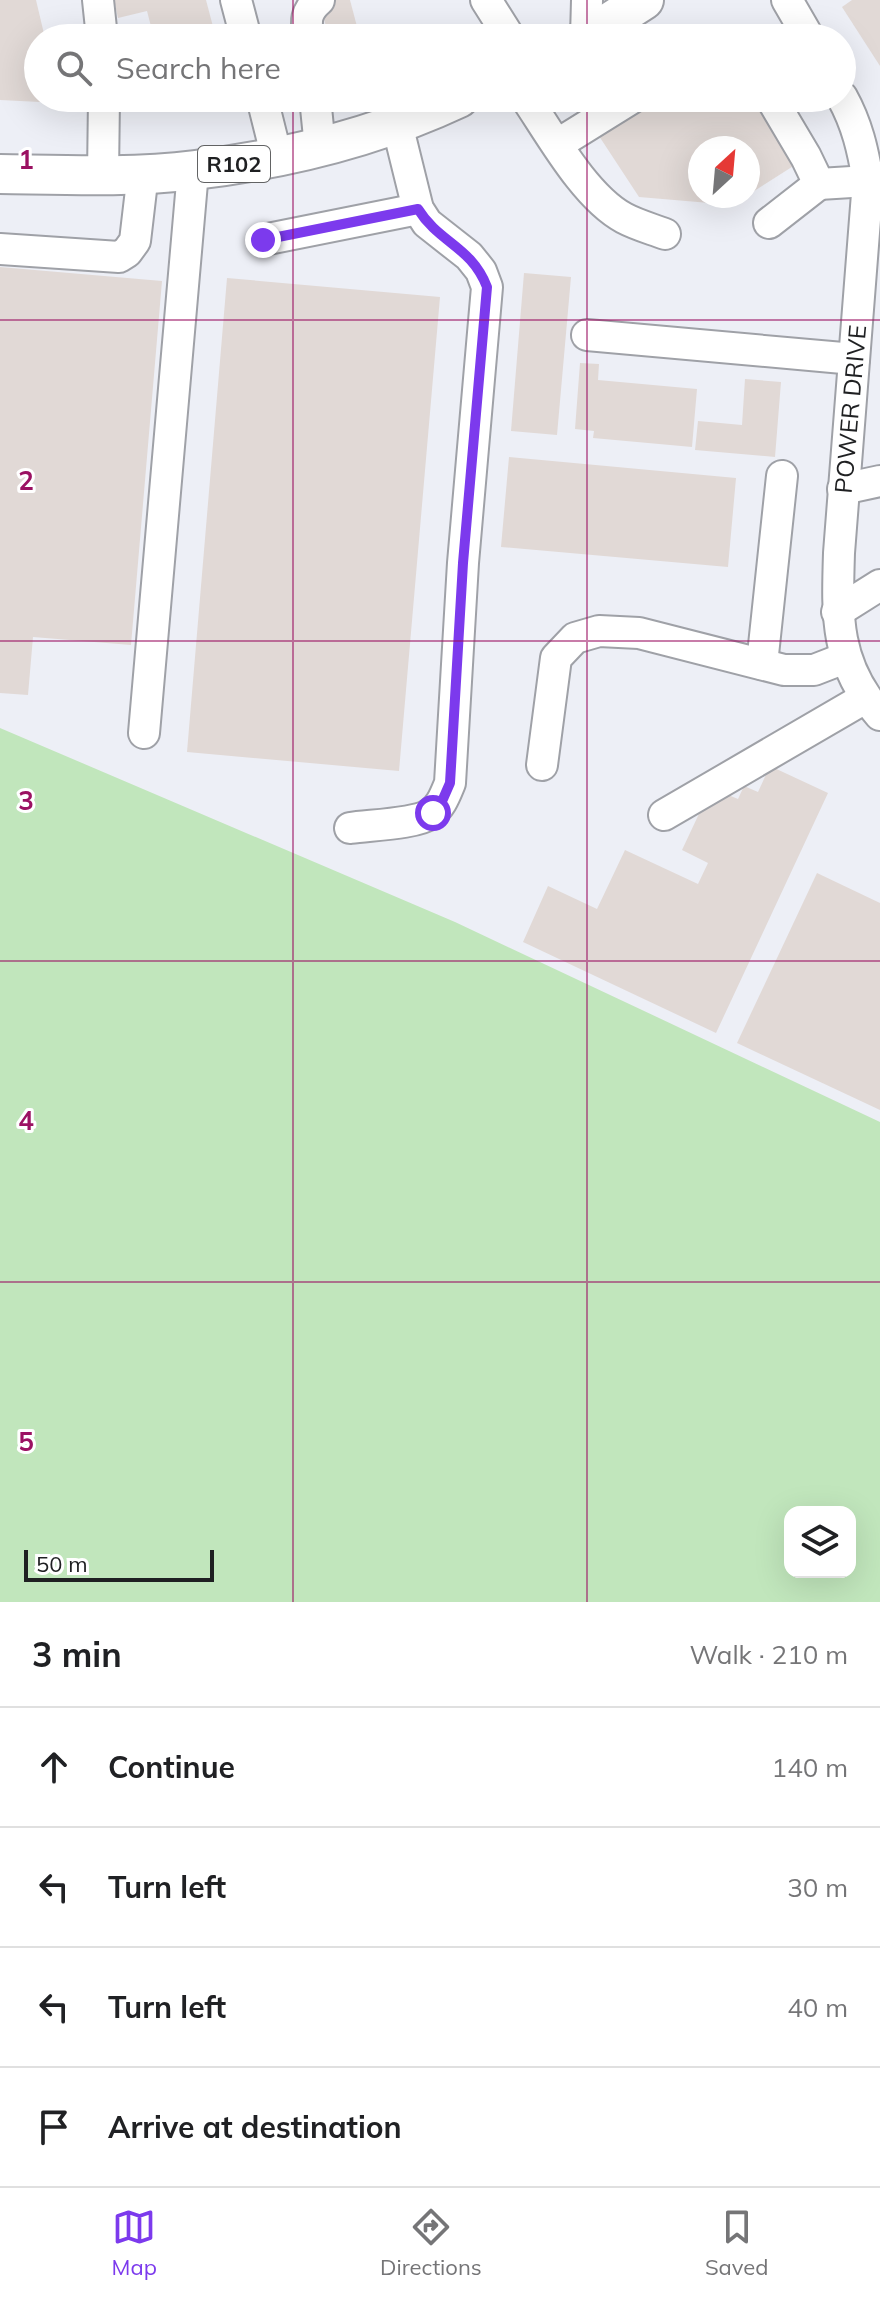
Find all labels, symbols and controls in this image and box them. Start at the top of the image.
search box [24,24,856,112]
icon: search [52,46,96,90]
text: Search here [116,49,281,87]
north arrow [688,136,760,208]
text: 1 [18,143,34,176]
road number: R102 [198,146,270,182]
route end [245,222,281,258]
street label: POWER DRIVE [828,324,872,494]
text: 2 [18,464,34,497]
text: 3 [18,784,34,817]
route start [415,795,451,831]
text: 4 [18,1104,34,1137]
text: 5 [18,1425,34,1458]
map controls [784,1506,856,1578]
button: layers [784,1506,856,1578]
scale bar [24,1546,214,1582]
text: 50 m [36,1550,87,1578]
text: 3 min [32,1633,122,1676]
text: Walk · 210 m [689,1638,848,1671]
icon: ahead [32,1745,76,1789]
text: Continue [108,1748,235,1786]
text: 140 m [772,1751,848,1784]
icon: left [32,1865,76,1909]
text: Turn left [108,1868,226,1906]
text: 30 m [787,1871,848,1904]
icon: left [32,1985,76,2029]
text: Turn left [108,1988,226,2026]
text: 40 m [787,1991,848,2024]
icon: arrive [32,2105,76,2149]
text: Arrive at destination [108,2108,402,2146]
tab: Map [112,2205,157,2281]
tab: Directions [380,2205,482,2281]
tab: Saved [705,2205,768,2281]

